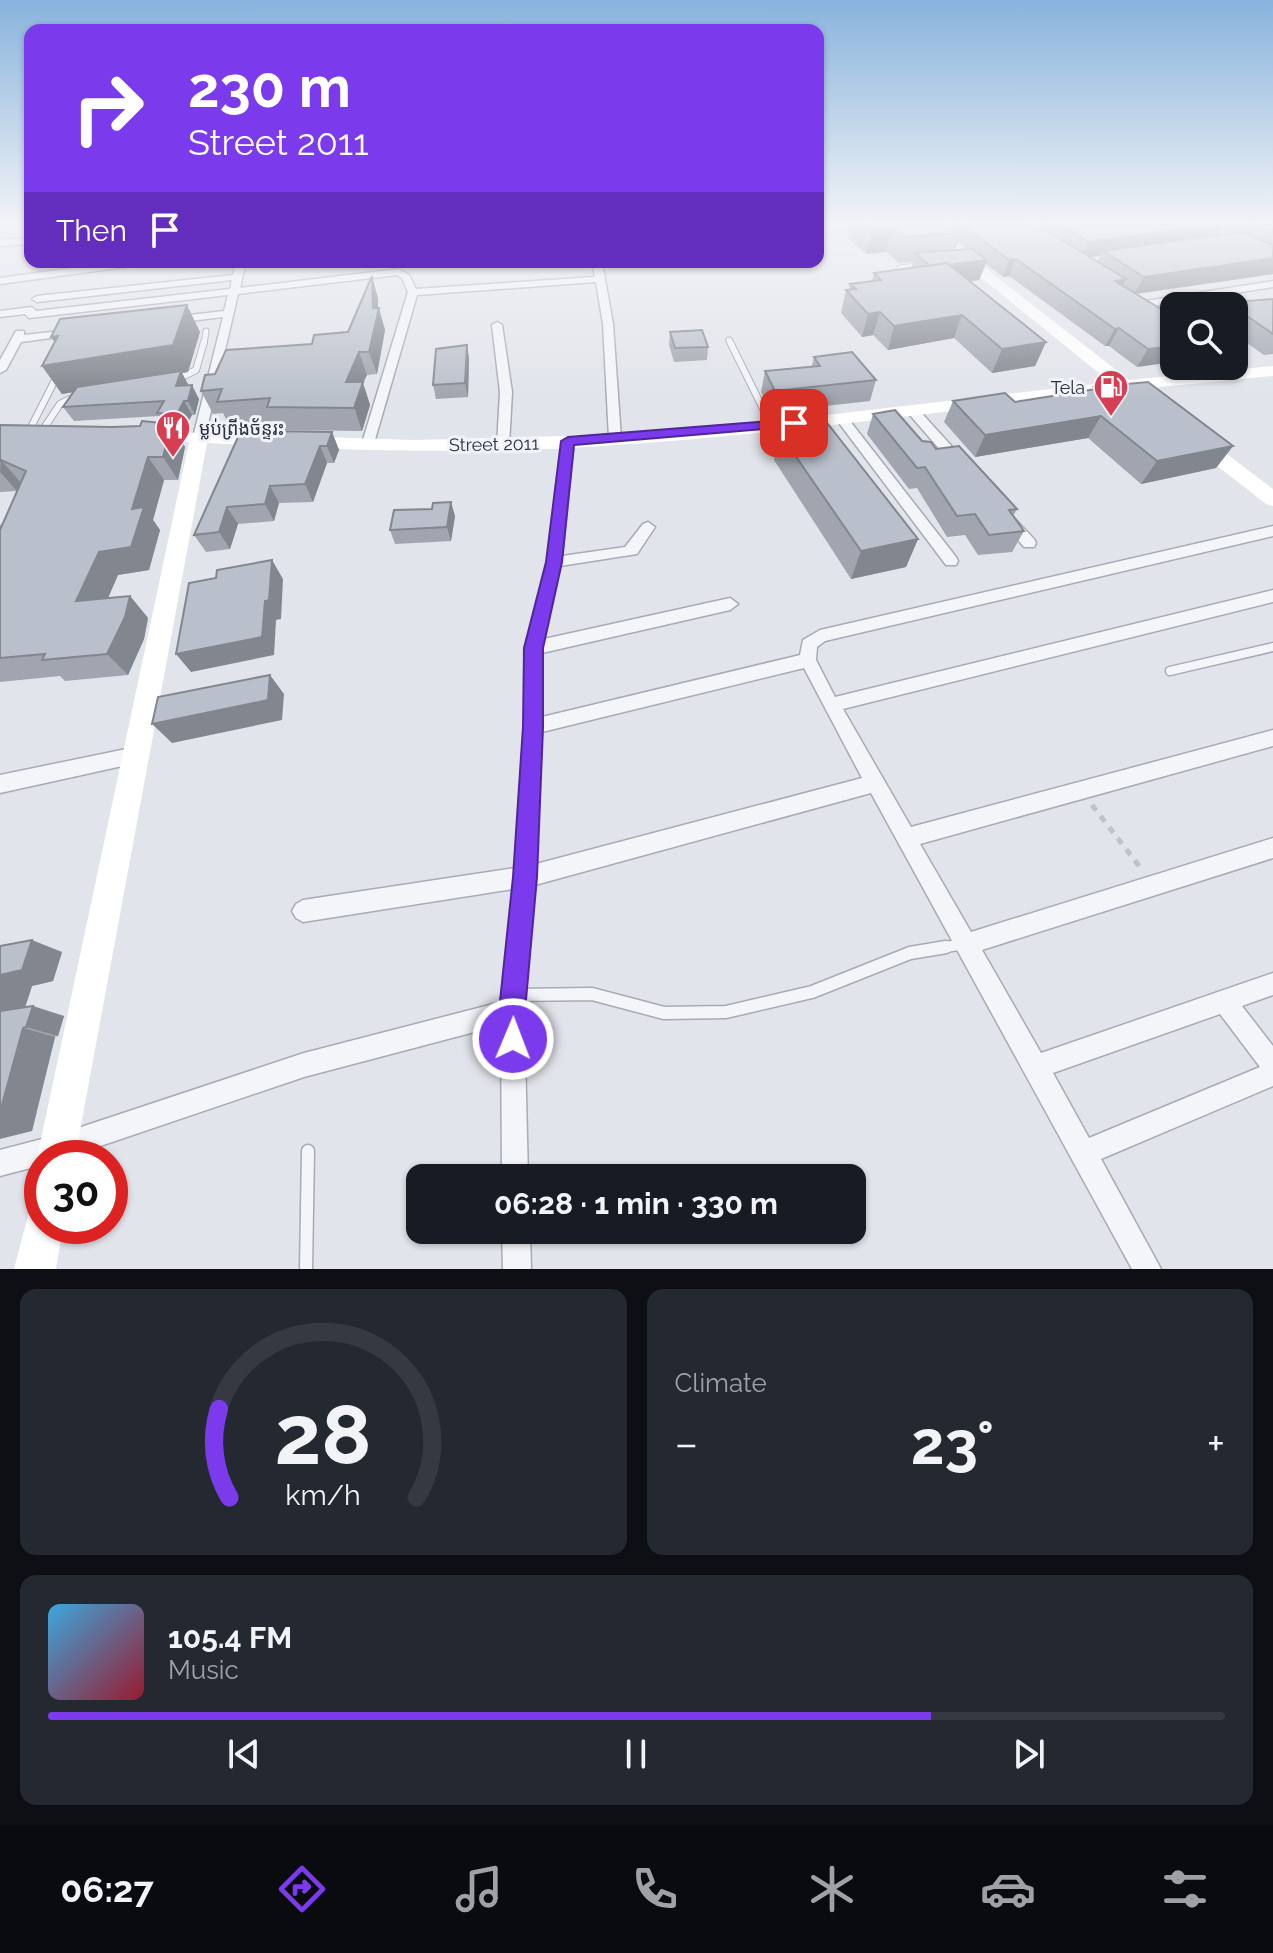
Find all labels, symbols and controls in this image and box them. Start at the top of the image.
text: 230 m [188,54,351,120]
icon: right [56,56,160,160]
text: Street 2011 [188,121,369,163]
icon: arrive [143,208,187,252]
text: Then [56,213,127,248]
map controls [1160,292,1248,380]
button: search [1160,292,1248,380]
fuel station icon: Tela [1092,368,1130,418]
place label: Tela [1051,377,1085,398]
pin [760,389,828,457]
icon: arrive [772,401,816,445]
restaurant icon: ម្លប់ព្រីងច័ន្ទរះ [154,409,192,459]
place label: ម្លប់ព្រីងច័ន្ទរះ [199,418,285,440]
street label: Street 2011 [449,433,540,455]
position arrow [471,997,555,1081]
speed limit sign: 30 [24,1140,128,1244]
text: 06:28 · 1 min · 330 m [494,1186,778,1221]
text: Climate [675,1368,767,1398]
text: 28 [275,1386,372,1483]
text: 23° [911,1408,994,1478]
text: − [675,1418,698,1469]
text: + [1207,1418,1225,1469]
text: km/h [286,1478,361,1512]
text: 105.4 FM [168,1620,292,1655]
text: Music [168,1655,239,1685]
icon: previous [222,1732,266,1776]
icon: pause [614,1732,658,1776]
icon: next [1007,1732,1051,1776]
icon: directions [274,1861,330,1917]
icon: music [451,1861,507,1917]
icon: phone [627,1861,683,1917]
icon: climate [804,1861,860,1917]
icon: car [980,1861,1036,1917]
icon: filters [1157,1861,1213,1917]
text: 06:27 [60,1868,154,1910]

